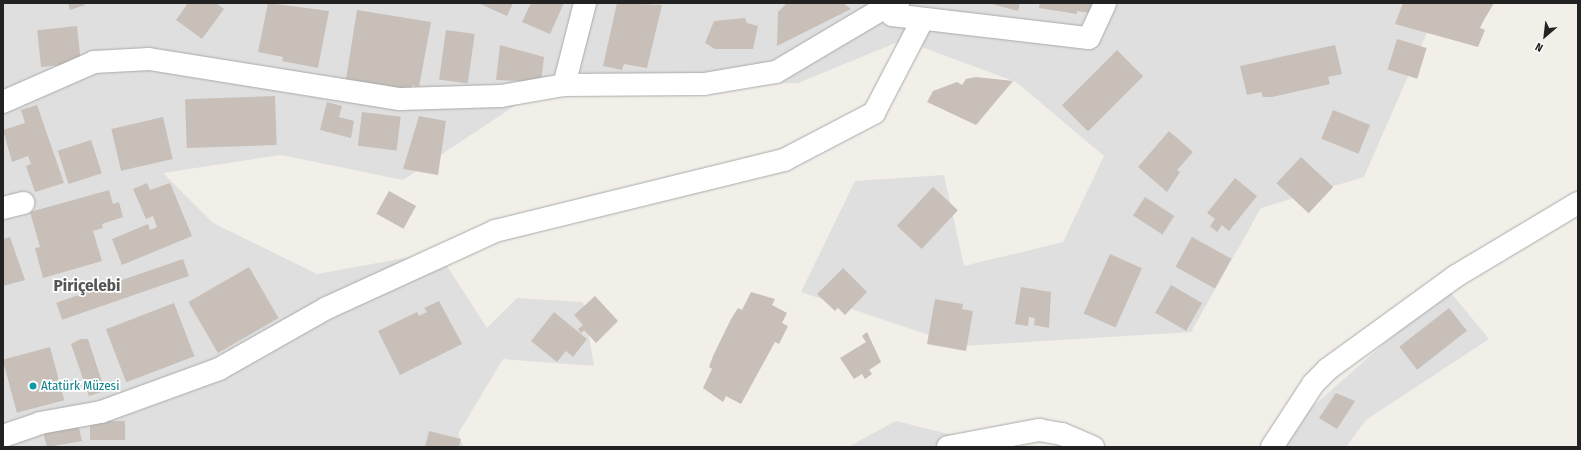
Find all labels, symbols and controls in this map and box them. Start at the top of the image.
north arrow [1525,16,1565,56]
text: N [1533,40,1545,54]
district label: Piriçelebi [54,276,120,296]
place label: Atatürk Müzesi [41,378,119,394]
marker: Atatürk Müzesi [28,381,38,391]

